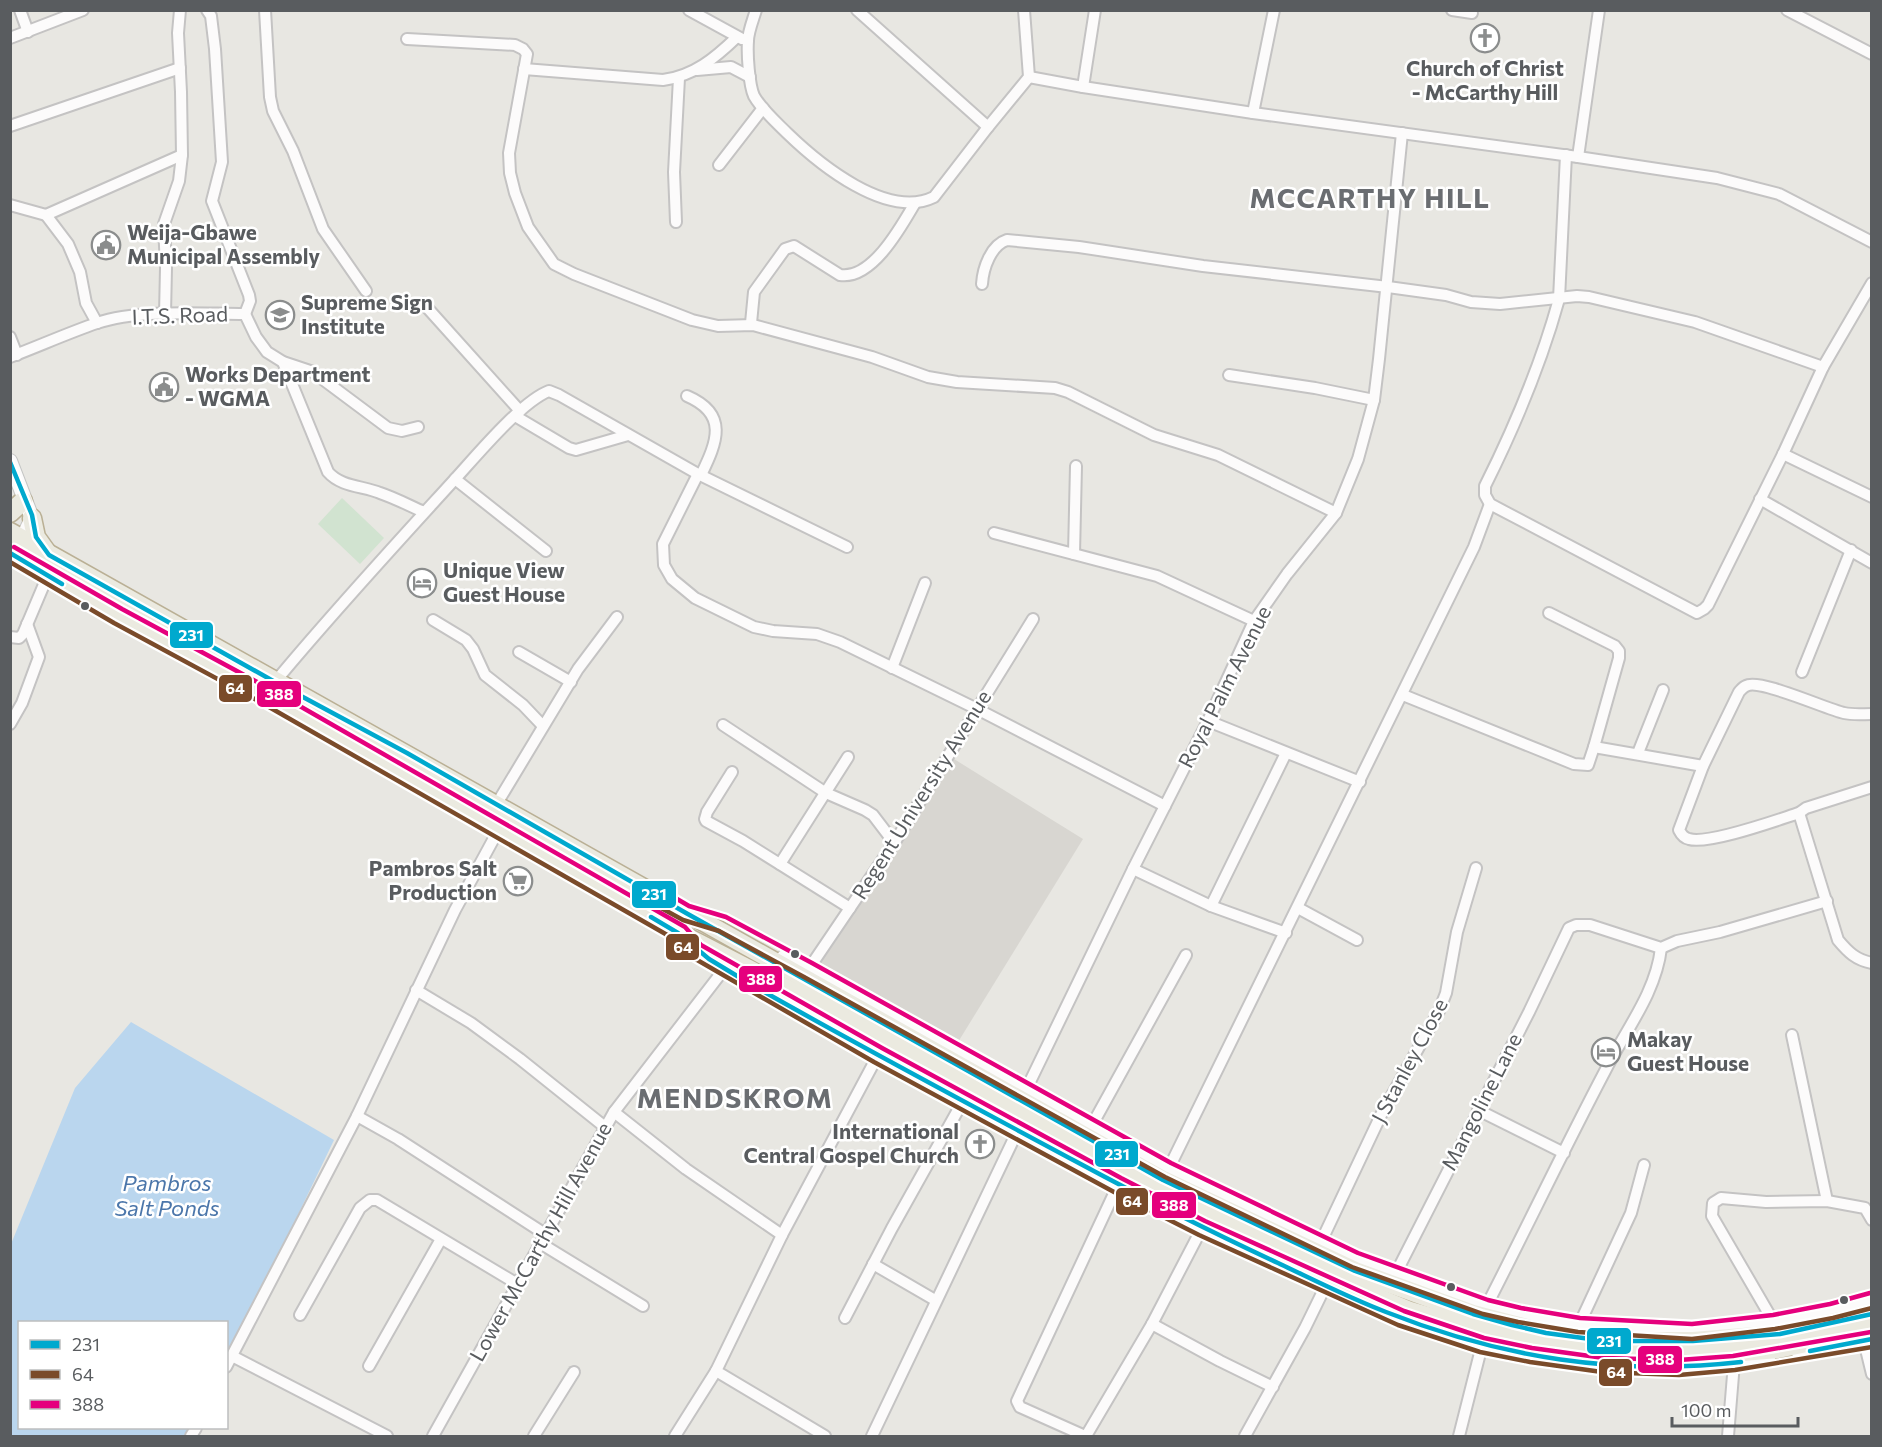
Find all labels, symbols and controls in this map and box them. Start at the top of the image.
church icon: Church of Christ - McCarthy Hill [1469,22,1501,54]
place label: Church of Christ - McCarthy Hill [1406,55,1564,104]
district label: MCCARTHY HILL [1250,181,1490,214]
place label: Weija-Gbawe Municipal Assembly [127,219,320,268]
public building icon: Weija-Gbawe Municipal Assembly [90,229,122,261]
place label: Supreme Sign Institute [301,289,433,338]
school or university icon: Supreme Sign Institute [264,299,296,331]
street label: I.T.S. Road [131,300,229,329]
place label: Works Department - WGMA [185,361,371,410]
public building icon: Works Department - WGMA [148,371,180,403]
place label: Unique View Guest House [443,557,565,606]
hotel icon: Unique View Guest House [406,567,438,599]
unlabelled marker [79,600,91,612]
street label: Royal Palm Avenue [1172,601,1275,771]
line badge: 231 [169,621,214,649]
text: 231 [178,625,204,644]
line badge: 64 [218,674,253,703]
text: 64 [225,678,245,697]
line badge: 388 [256,680,302,708]
text: 388 [264,684,294,703]
street label: Regent University Avenue [846,685,995,903]
place label: Pambros Salt Production [369,855,497,904]
supermarket icon: Pambros Salt Production [502,865,534,897]
line badge: 231 [631,880,677,909]
text: 231 [641,884,667,903]
line badge: 64 [665,933,700,961]
text: 64 [673,937,693,956]
unlabelled marker [789,948,801,960]
line badge: 388 [738,965,783,993]
text: 388 [746,969,776,988]
street label: J Stanley Close [1365,994,1452,1127]
place label: Makay Guest House [1627,1026,1749,1075]
street label: Mangoline Lane [1435,1029,1526,1174]
hotel icon: Makay Guest House [1590,1036,1622,1068]
district label: MENDSKROM [637,1081,833,1114]
street label: Lower McCarthy Hill Avenue [463,1117,616,1365]
place label: International Central Gospel Church [743,1118,959,1167]
church icon: International Central Gospel Church [964,1128,996,1160]
line badge: 231 [1094,1140,1139,1168]
text: 231 [1104,1144,1130,1163]
water label: Pambros Salt Ponds [114,1169,220,1221]
line badge: 64 [1115,1187,1149,1216]
text: 64 [1122,1191,1142,1210]
line badge: 388 [1151,1191,1197,1219]
text: 388 [1159,1195,1189,1214]
unlabelled marker [1445,1281,1457,1293]
unlabelled marker [1838,1294,1850,1306]
legend [18,1321,228,1429]
line badge: 231 [1586,1327,1632,1355]
text: 231 [1596,1331,1622,1350]
text: 231 [72,1333,100,1355]
line badge: 388 [1637,1345,1683,1374]
text: 388 [1645,1349,1675,1368]
line badge: 64 [1598,1358,1633,1387]
text: 64 [1606,1362,1626,1381]
text: 64 [72,1363,94,1385]
scale bar [1672,1390,1798,1428]
text: 388 [72,1393,104,1415]
text: 100 m [1681,1399,1731,1421]

